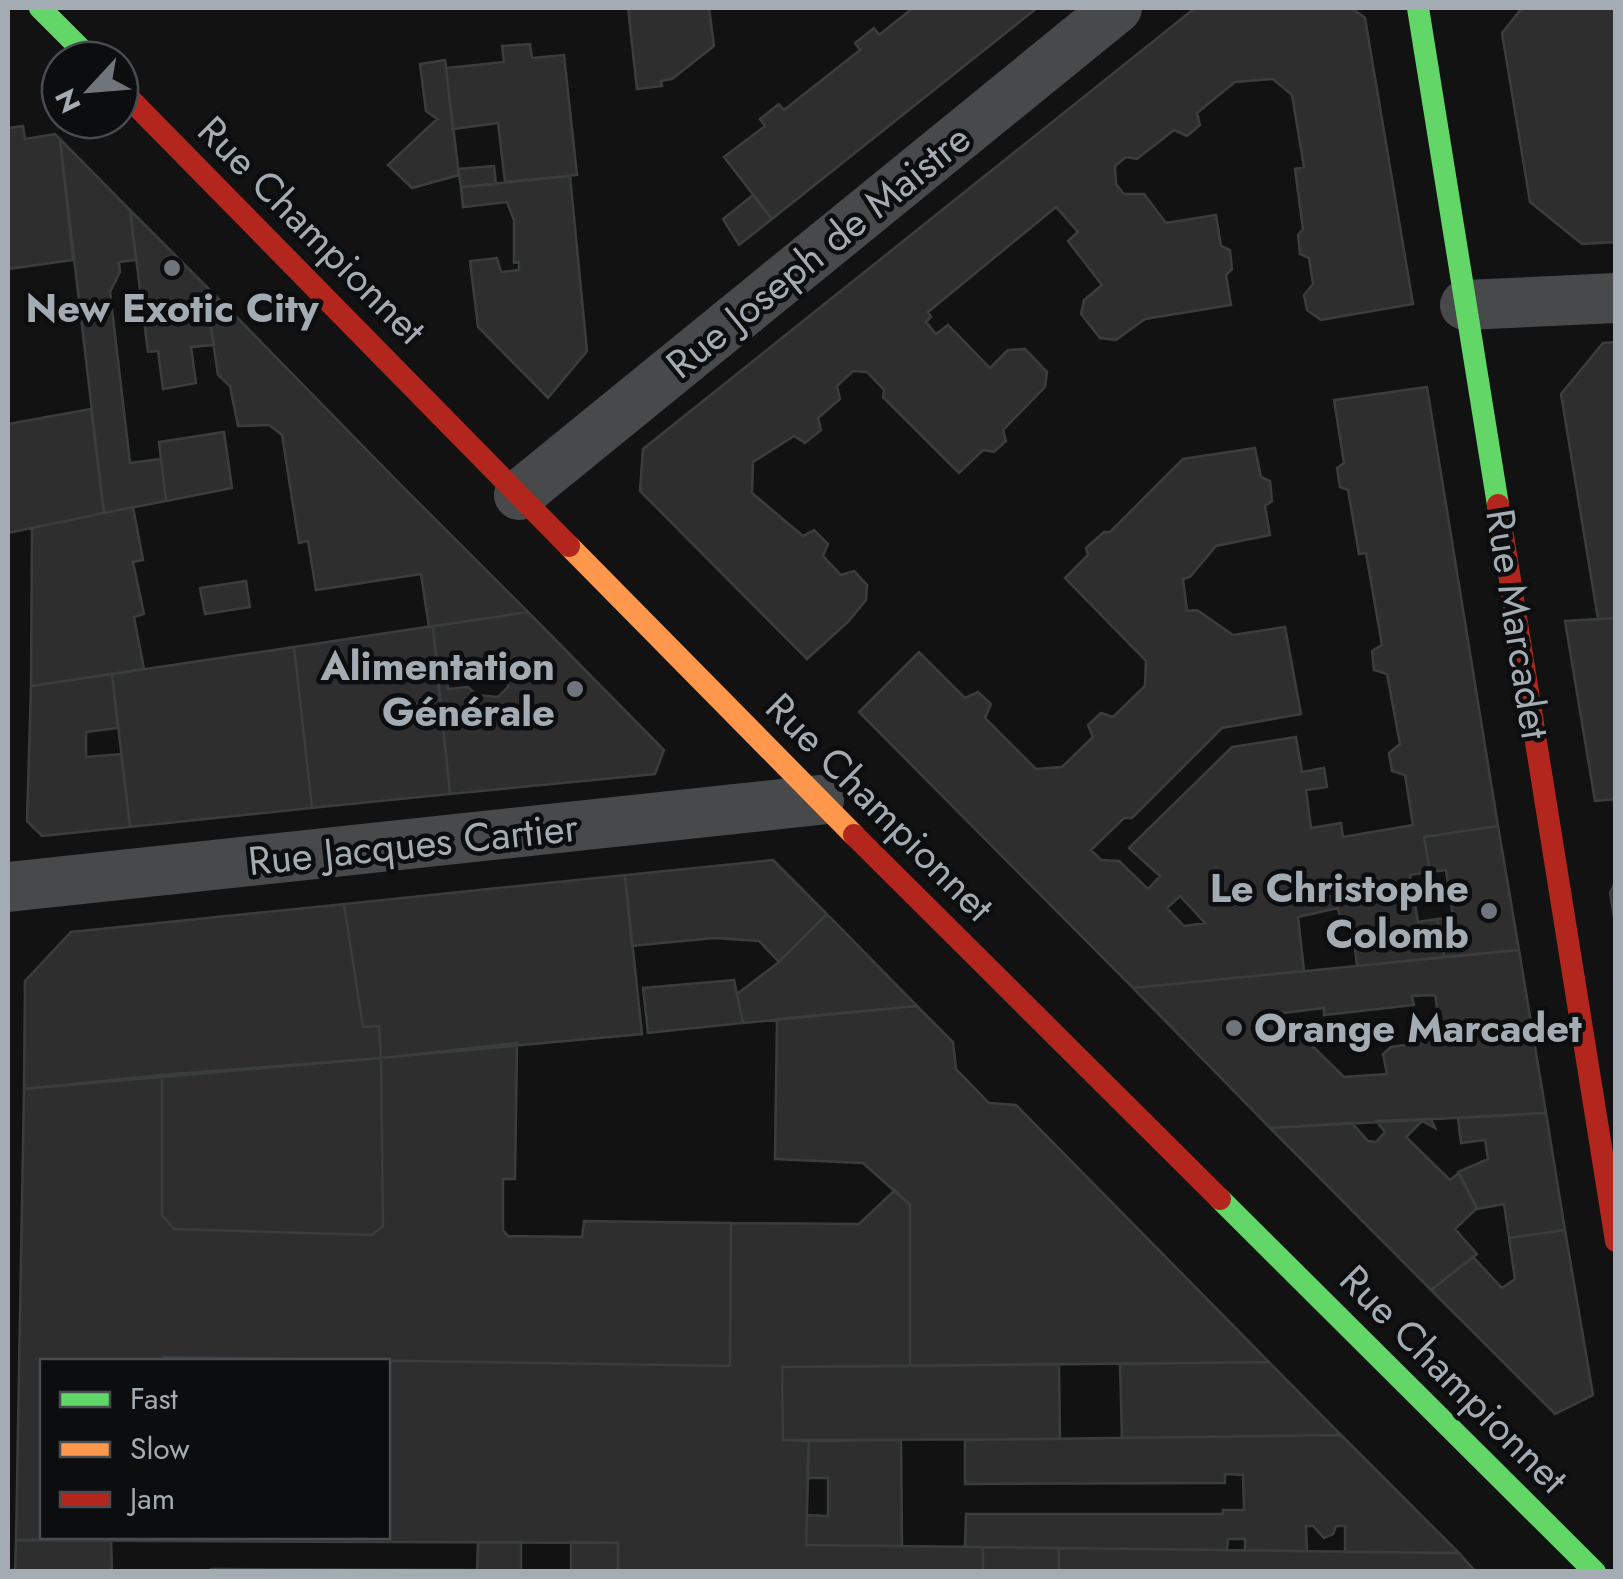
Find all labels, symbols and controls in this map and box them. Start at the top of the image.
north arrow [40,40,140,140]
text: N [45,82,91,120]
street label: Rue Championnet [185,103,440,358]
street label: Rue Joseph de Maistre [653,110,983,392]
marker: New Exotic City [161,257,183,279]
place label: New Exotic City [25,279,320,337]
street label: Rue Marcadet [1471,505,1565,744]
place label: Alimentation Générale [319,637,555,741]
marker: Alimentation Générale [564,678,586,700]
street label: Rue Championnet [753,680,1008,935]
street label: Rue Jacques Cartier [245,798,581,890]
place label: Le Christophe Colomb [1210,859,1469,963]
marker: Le Christophe Colomb [1478,900,1500,922]
place label: Orange Marcadet [1254,999,1582,1057]
marker: Orange Marcadet [1223,1017,1245,1039]
street label: Rue Championnet [1327,1252,1582,1507]
legend [40,1359,390,1539]
text: Fast [130,1377,179,1420]
text: Slow [130,1427,190,1470]
text: Jam [126,1477,175,1520]

